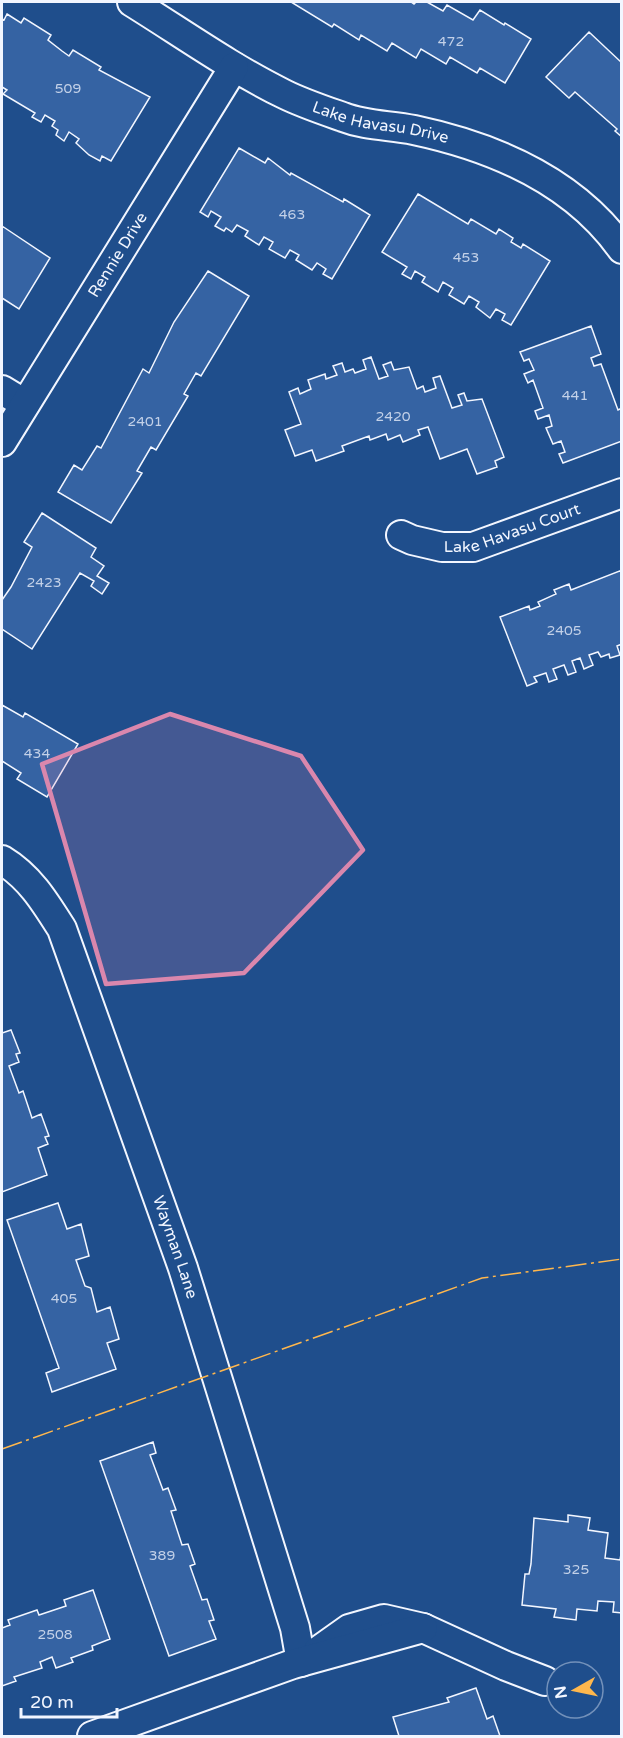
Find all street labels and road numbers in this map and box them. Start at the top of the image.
street label: Lake Havasu Drive [310,97,451,148]
street label: Rennie Drive [84,209,152,301]
street label: Lake Havasu Court [444,499,583,557]
street label: Wayman Lane [148,1193,202,1301]

